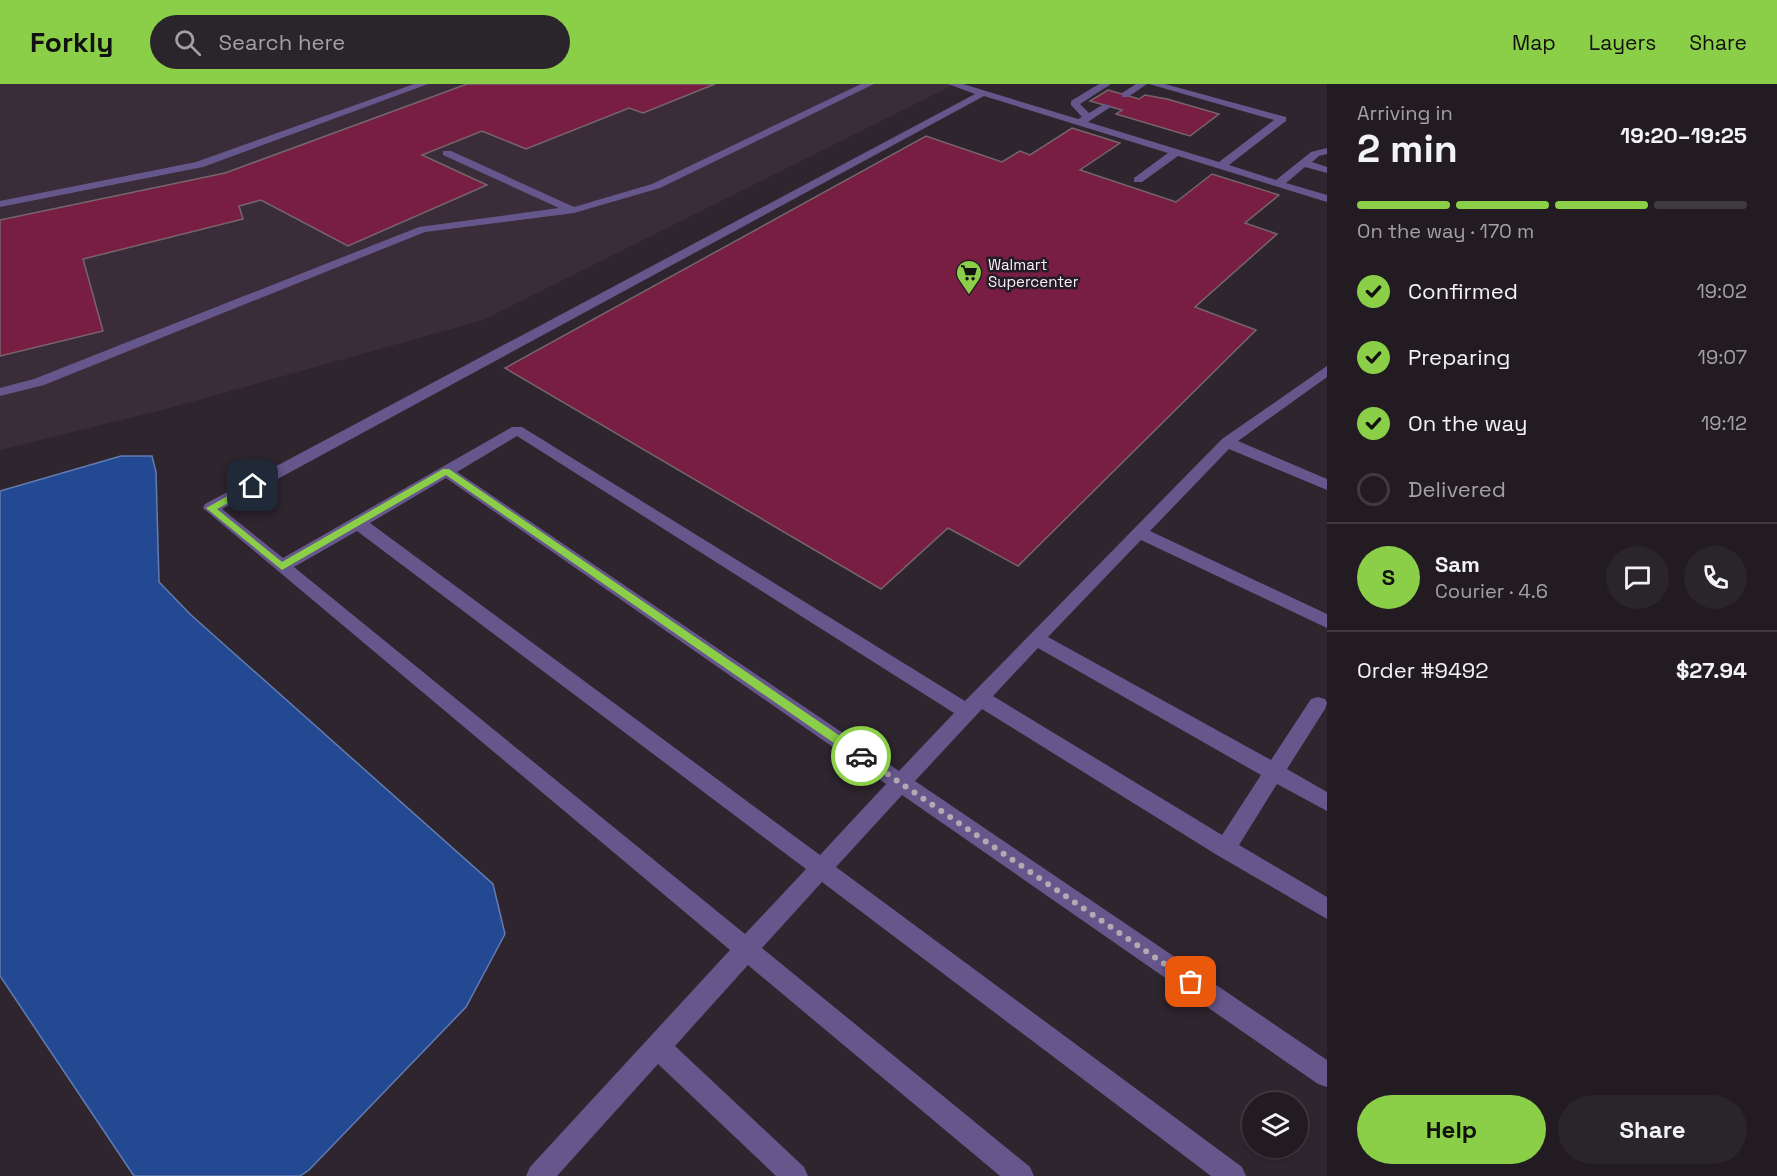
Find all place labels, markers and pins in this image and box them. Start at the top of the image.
place label: Walmart Supercenter [988,255,1079,291]
supermarket icon: Walmart Supercenter [954,258,984,296]
pin [227,460,278,511]
pin [1165,956,1216,1007]

